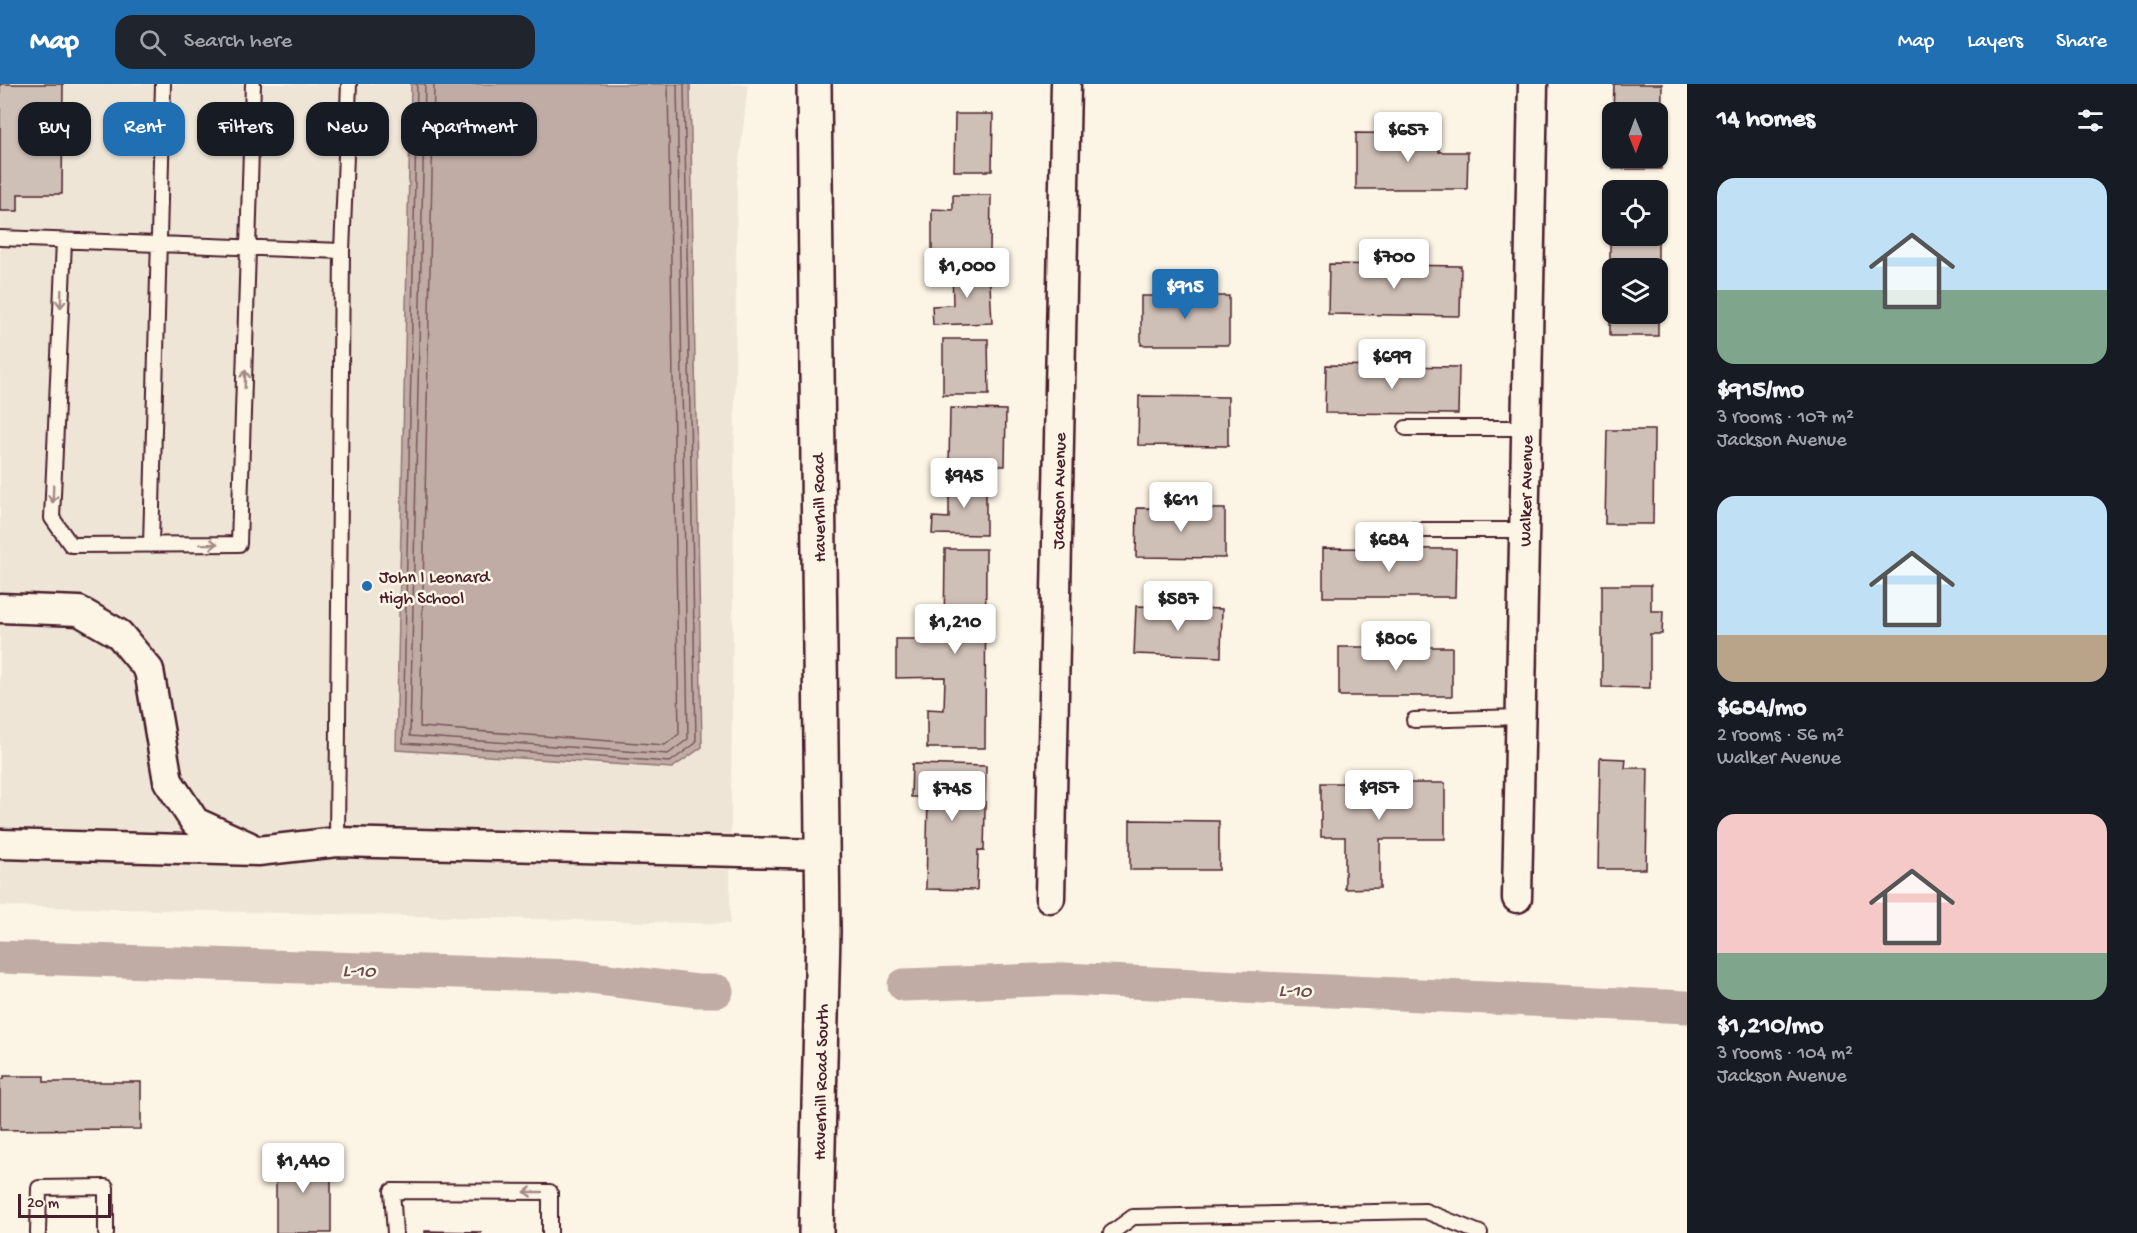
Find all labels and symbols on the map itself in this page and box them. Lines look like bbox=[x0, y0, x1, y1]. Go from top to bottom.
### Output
north arrow bbox=[1602, 102, 1668, 168]
pin: $657 bbox=[1372, 112, 1444, 163]
pin: $700 bbox=[1358, 239, 1430, 290]
pin: $1,000 bbox=[918, 248, 1016, 299]
pin: $915 bbox=[1149, 269, 1221, 320]
one-way arrow bbox=[56, 289, 67, 309]
pin: $699 bbox=[1356, 339, 1428, 390]
one-way arrow bbox=[239, 370, 251, 390]
street label: Jackson Avenue bbox=[1049, 432, 1072, 550]
street label: Walker Avenue bbox=[1516, 434, 1539, 547]
street label: Haverhill Road bbox=[809, 452, 832, 563]
pin: $945 bbox=[928, 458, 1000, 509]
pin: $611 bbox=[1145, 482, 1217, 533]
one-way arrow bbox=[48, 483, 59, 503]
pin: $684 bbox=[1353, 522, 1425, 573]
one-way arrow bbox=[198, 538, 218, 550]
place label: John I Leonard High School bbox=[379, 568, 491, 610]
marker: John I Leonard High School bbox=[360, 579, 374, 593]
pin: $587 bbox=[1142, 581, 1214, 632]
pin: $1,210 bbox=[906, 604, 1004, 655]
pin: $806 bbox=[1360, 621, 1432, 672]
pin: $957 bbox=[1343, 770, 1415, 821]
pin: $745 bbox=[916, 771, 988, 822]
water label: L-10 bbox=[342, 960, 377, 985]
water label: L-10 bbox=[1278, 980, 1314, 1005]
street label: Haverhill Road South bbox=[811, 1003, 834, 1160]
pin: $1,440 bbox=[254, 1143, 352, 1194]
one-way arrow bbox=[523, 1186, 543, 1198]
scale bar bbox=[18, 1191, 111, 1218]

